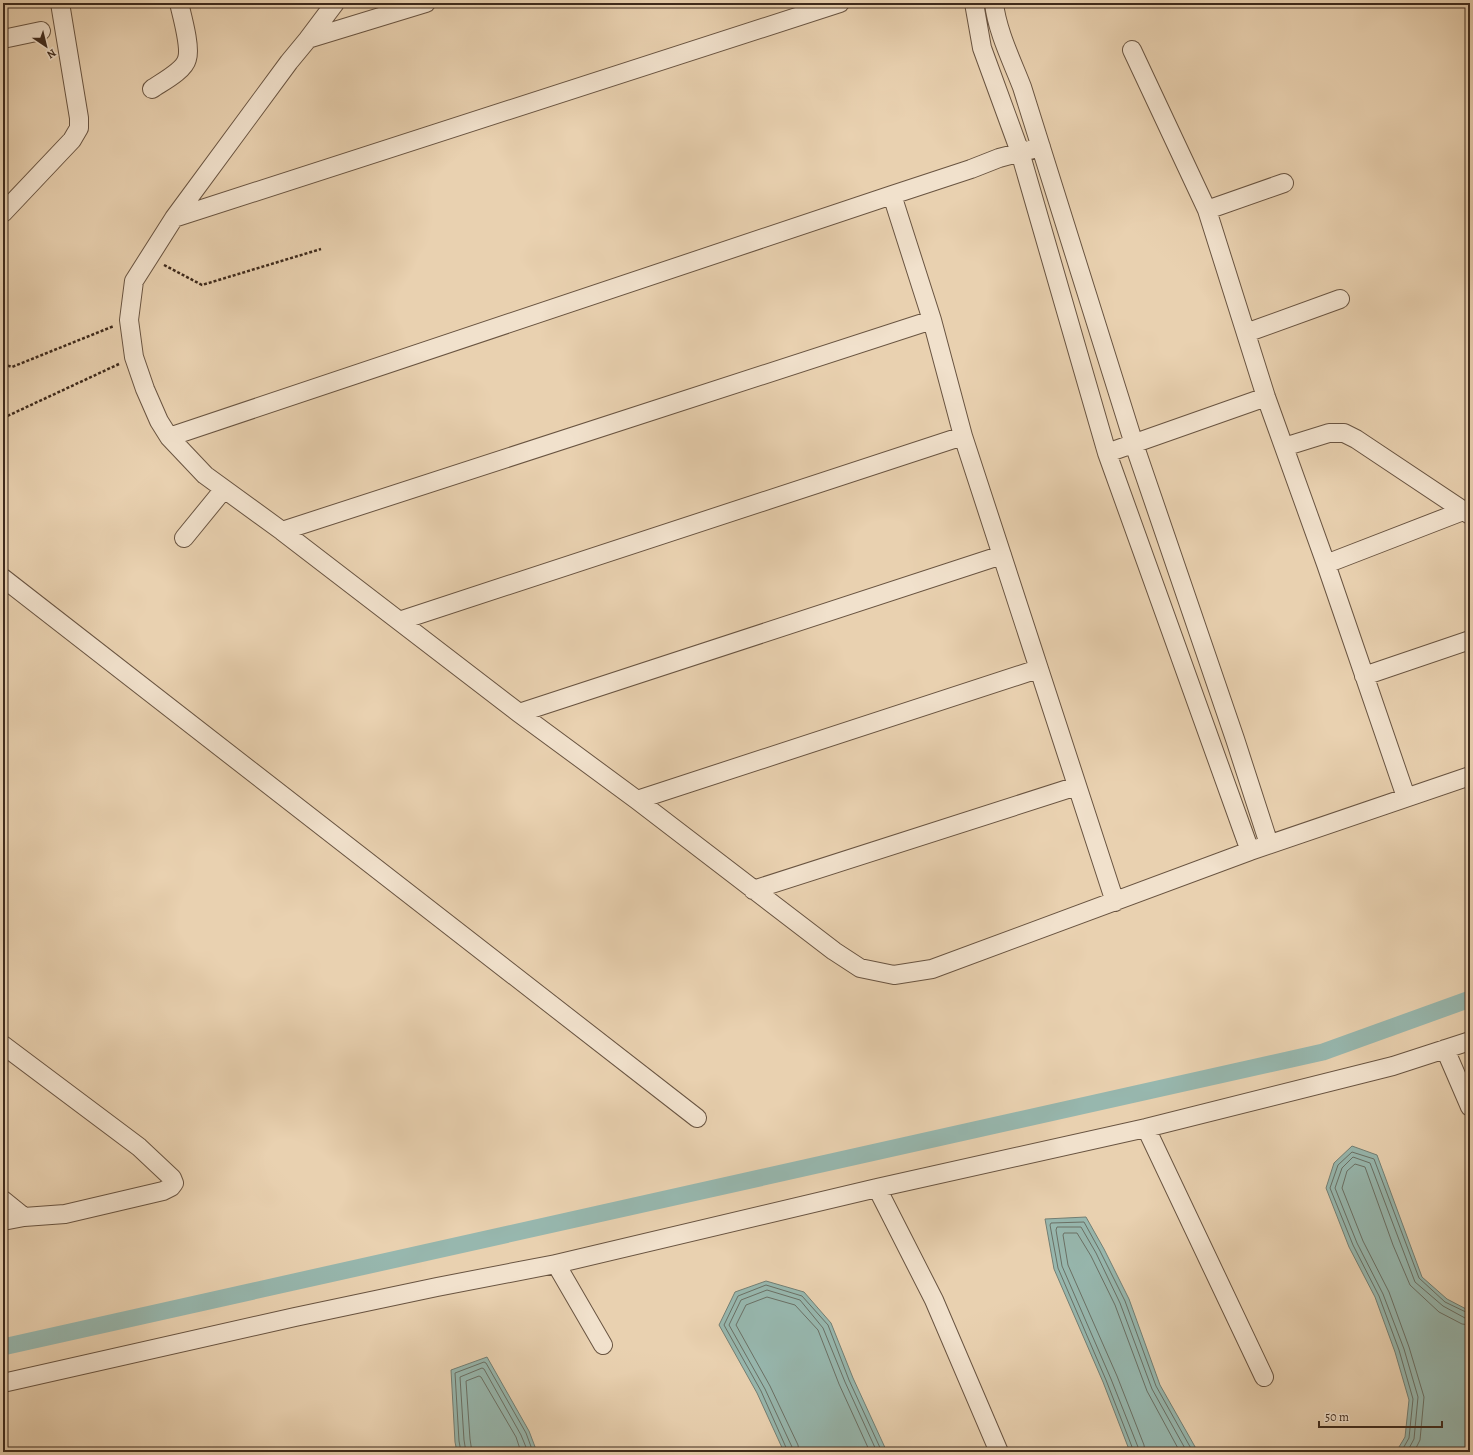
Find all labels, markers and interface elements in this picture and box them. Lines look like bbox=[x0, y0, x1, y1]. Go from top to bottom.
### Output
north arrow bbox=[26, 26, 66, 66]
text: N bbox=[44, 45, 59, 62]
scale bar bbox=[1319, 1403, 1442, 1429]
text: 50 m bbox=[1325, 1409, 1349, 1425]

